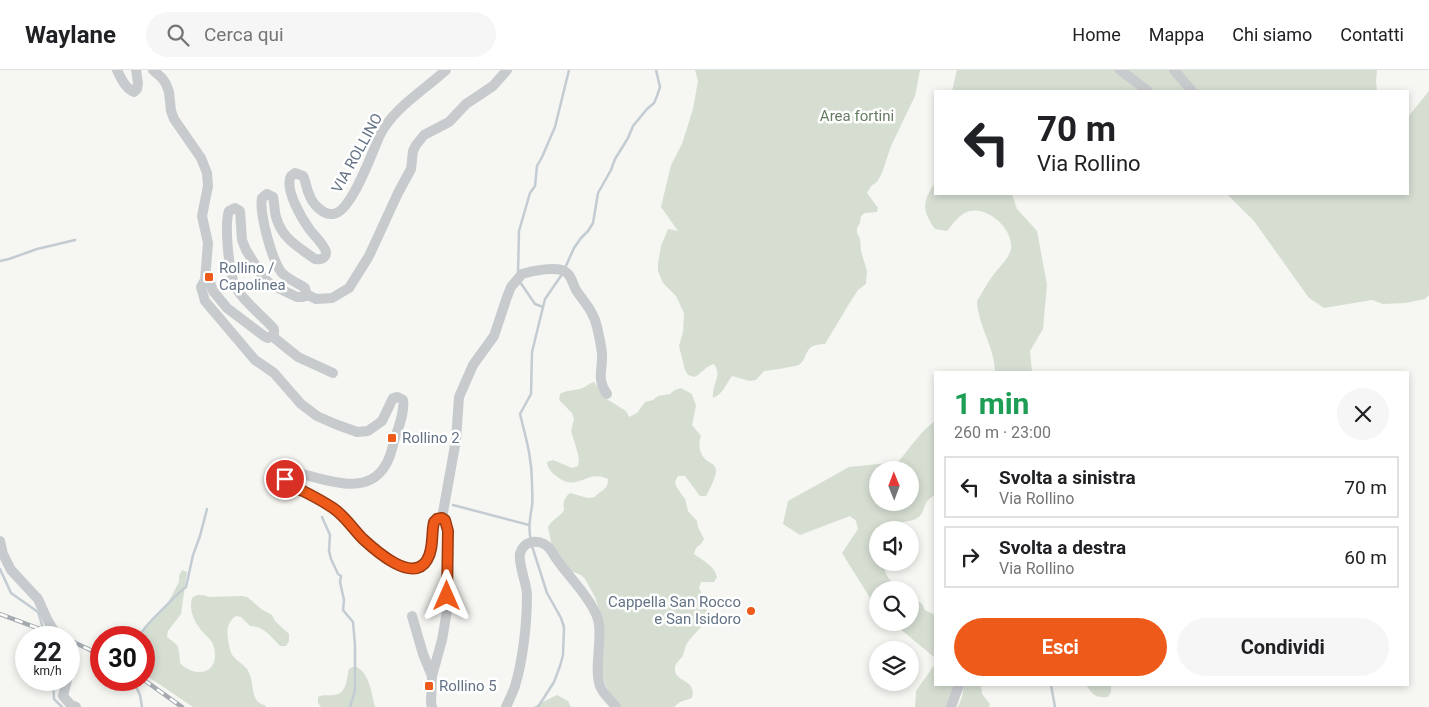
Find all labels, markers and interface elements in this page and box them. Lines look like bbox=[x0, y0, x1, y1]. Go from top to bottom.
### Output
search box bbox=[146, 12, 496, 57]
text: Waylane bbox=[25, 21, 116, 49]
icon: search bbox=[164, 21, 192, 49]
text: Cerca qui bbox=[204, 23, 284, 46]
text: Home bbox=[1072, 24, 1121, 45]
text: Mappa bbox=[1149, 24, 1204, 45]
text: Chi siamo bbox=[1232, 24, 1312, 45]
text: Contatti bbox=[1340, 24, 1404, 45]
park label: Area fortini bbox=[820, 107, 894, 125]
text: 70 m bbox=[1037, 109, 1116, 150]
street label: VIA ROLLINO bbox=[328, 110, 386, 196]
icon: left bbox=[954, 110, 1019, 175]
text: Via Rollino bbox=[1037, 151, 1141, 176]
place label: Rollino / Capolinea bbox=[219, 259, 286, 294]
marker: Rollino / Capolinea bbox=[203, 271, 215, 283]
text: 1 min bbox=[954, 386, 1029, 421]
button: close bbox=[1337, 388, 1389, 440]
text: 260 m · 23:00 bbox=[954, 423, 1051, 442]
place label: Rollino 2 bbox=[402, 429, 460, 447]
marker: Rollino 2 bbox=[386, 432, 398, 444]
pin bbox=[264, 458, 306, 500]
north arrow bbox=[869, 461, 919, 511]
map controls bbox=[869, 461, 919, 691]
icon: arrive bbox=[271, 465, 299, 493]
text: Svolta a sinistra bbox=[999, 466, 1136, 489]
icon: left bbox=[956, 473, 984, 501]
text: 70 m bbox=[1344, 476, 1387, 499]
text: Via Rollino bbox=[999, 489, 1074, 508]
button: sound bbox=[869, 521, 919, 571]
text: Svolta a destra bbox=[999, 536, 1126, 559]
icon: right bbox=[956, 543, 984, 571]
text: 60 m bbox=[1344, 546, 1387, 569]
text: Via Rollino bbox=[999, 559, 1074, 578]
position arrow bbox=[420, 569, 472, 621]
button: search bbox=[869, 581, 919, 631]
place label: Cappella San Rocco e San Isidoro bbox=[608, 593, 741, 628]
marker: Cappella San Rocco e San Isidoro bbox=[745, 605, 757, 617]
button: Esci bbox=[954, 618, 1167, 676]
button: Condividi bbox=[1177, 618, 1389, 676]
speed limit sign: 30 bbox=[90, 626, 155, 691]
text: 22 bbox=[33, 638, 62, 667]
button: layers bbox=[869, 641, 919, 691]
text: km/h bbox=[33, 664, 62, 678]
place label: Rollino 5 bbox=[439, 677, 497, 695]
marker: Rollino 5 bbox=[423, 680, 435, 692]

